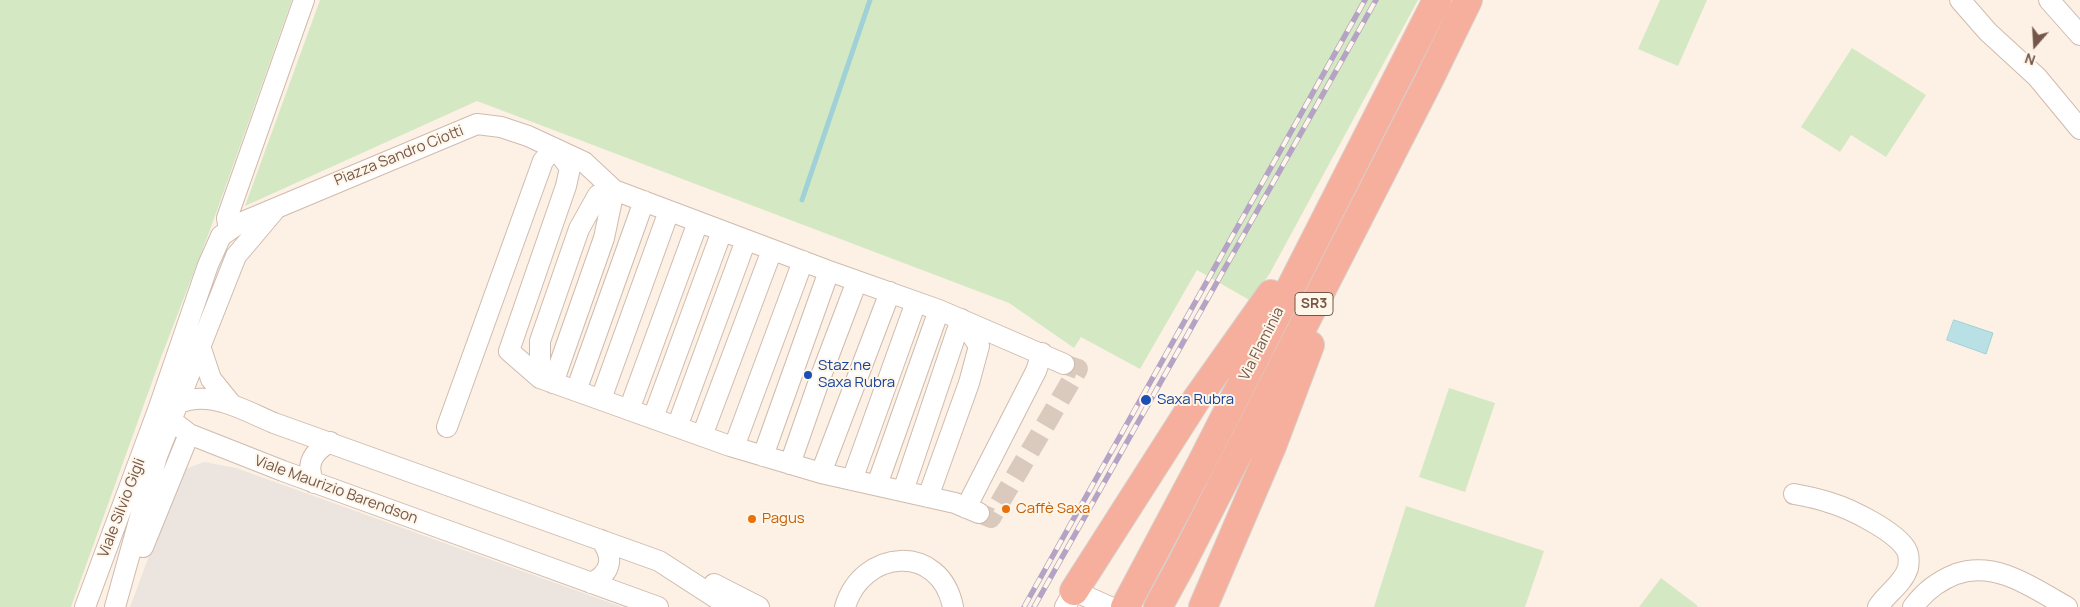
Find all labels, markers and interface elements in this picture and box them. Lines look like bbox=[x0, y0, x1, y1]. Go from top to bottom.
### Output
north arrow bbox=[2010, 20, 2060, 70]
text: N bbox=[2022, 49, 2038, 70]
street label: Piazza Sandro Ciotti bbox=[332, 122, 466, 190]
road number: SR3 bbox=[1295, 292, 1333, 316]
street label: Via Flaminia bbox=[1236, 304, 1288, 384]
place label: Staz.ne Saxa Rubra bbox=[818, 357, 895, 392]
marker: Staz.ne Saxa Rubra bbox=[802, 369, 814, 381]
place label: Saxa Rubra bbox=[1157, 391, 1234, 409]
marker: Saxa Rubra bbox=[1139, 393, 1153, 407]
street label: Viale Maurizio Barendson bbox=[252, 452, 420, 528]
street label: Viale Silvio Gigli bbox=[95, 456, 149, 560]
place label: Caffè Saxa bbox=[1016, 500, 1090, 518]
marker: Caffè Saxa bbox=[1000, 503, 1012, 515]
place label: Pagus bbox=[762, 510, 805, 528]
marker: Pagus bbox=[746, 513, 758, 525]

